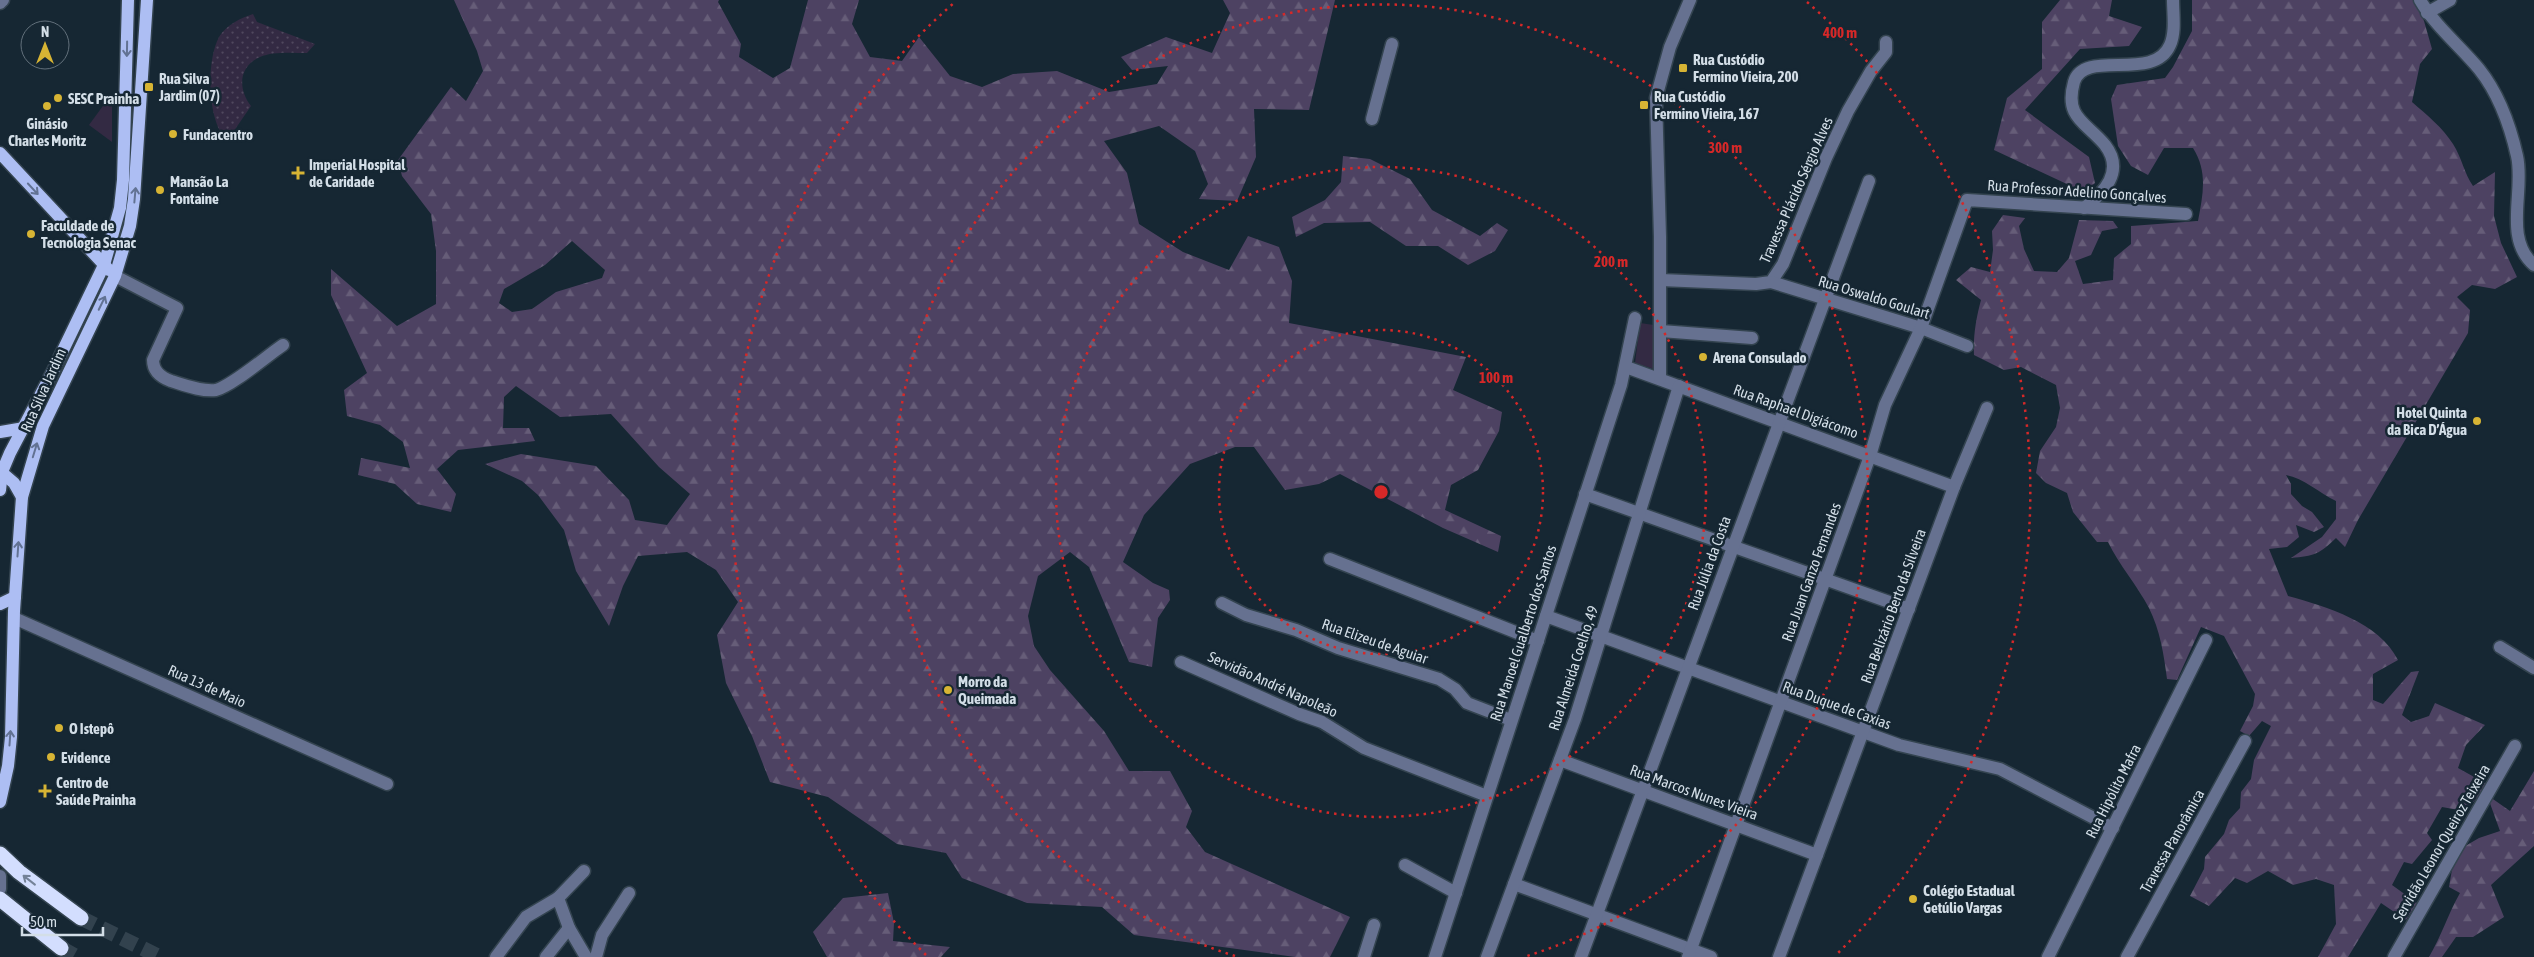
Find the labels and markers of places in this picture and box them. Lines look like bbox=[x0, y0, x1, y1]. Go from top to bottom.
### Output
place label: Rua Custódio Fermino Vieira, 200 bbox=[1693, 51, 1799, 85]
marker: Rua Custódio Fermino Vieira, 200 bbox=[1677, 62, 1689, 74]
place label: Rua Silva Jardim (07) bbox=[158, 70, 220, 104]
marker: Rua Silva Jardim (07) bbox=[143, 81, 155, 93]
place label: Rua Custódio Fermino Vieira, 167 bbox=[1654, 88, 1760, 122]
place label: SESC Prainha bbox=[68, 90, 139, 107]
marker: SESC Prainha bbox=[52, 92, 64, 104]
marker: Rua Custódio Fermino Vieira, 167 bbox=[1638, 99, 1650, 111]
marker: Ginásio Charles Moritz bbox=[41, 100, 53, 112]
place label: Ginásio Charles Moritz bbox=[8, 115, 87, 149]
place label: Fundacentro bbox=[183, 126, 253, 143]
marker: Fundacentro bbox=[167, 128, 179, 140]
place label: Imperial Hospital de Caridade bbox=[309, 156, 406, 190]
marker: Imperial Hospital de Caridade bbox=[291, 166, 305, 180]
place label: Mansão La Fontaine bbox=[170, 173, 228, 207]
marker: Mansão La Fontaine bbox=[154, 184, 166, 196]
place label: Faculdade de Tecnologia Senac bbox=[41, 217, 136, 251]
marker: Faculdade de Tecnologia Senac bbox=[25, 228, 37, 240]
place label: Arena Consulado bbox=[1712, 349, 1807, 366]
marker: Arena Consulado bbox=[1697, 351, 1709, 363]
place label: Hotel Quinta da Bica D’Água bbox=[2387, 404, 2467, 438]
marker: Hotel Quinta da Bica D’Água bbox=[2471, 415, 2483, 427]
centre of rings bbox=[1372, 483, 1390, 501]
place label: Morro da Queimada bbox=[958, 673, 1016, 707]
marker: Morro da Queimada bbox=[942, 684, 954, 696]
place label: O Istepô bbox=[69, 720, 114, 737]
marker: O Istepô bbox=[53, 722, 65, 734]
place label: Evidence bbox=[61, 749, 111, 766]
marker: Evidence bbox=[45, 751, 57, 763]
place label: Centro de Saúde Prainha bbox=[56, 774, 136, 808]
marker: Centro de Saúde Prainha bbox=[38, 784, 52, 798]
place label: Colégio Estadual Getúlio Vargas bbox=[1923, 882, 2016, 916]
marker: Colégio Estadual Getúlio Vargas bbox=[1907, 893, 1919, 905]

